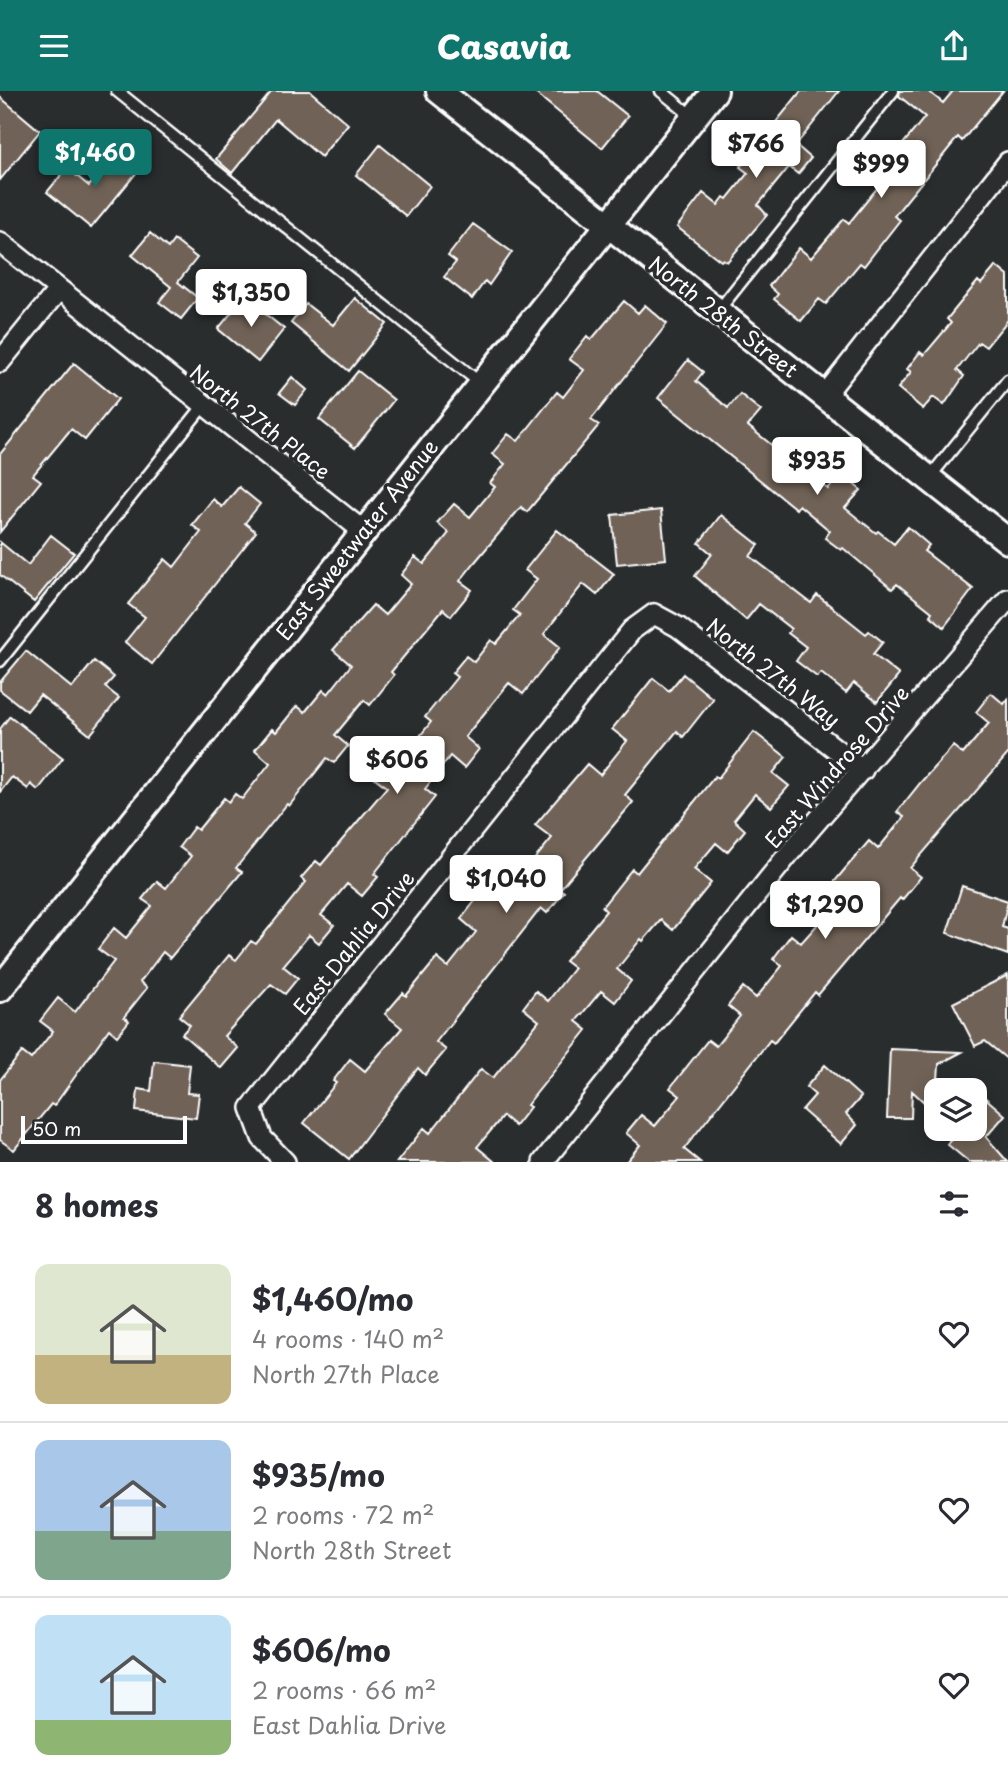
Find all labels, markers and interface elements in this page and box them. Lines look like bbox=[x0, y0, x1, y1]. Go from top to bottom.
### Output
text: Casavia bbox=[437, 22, 571, 70]
icon: menu bbox=[35, 27, 73, 65]
icon: share bbox=[935, 27, 973, 65]
pin: $766 bbox=[715, 120, 797, 180]
text: $766 bbox=[727, 125, 785, 160]
pin: $1,460 bbox=[38, 129, 152, 189]
text: $1,460 bbox=[55, 134, 135, 169]
pin: $999 bbox=[840, 141, 922, 200]
text: $999 bbox=[853, 145, 909, 180]
street label: North 28th Street bbox=[642, 247, 806, 385]
pin: $1,350 bbox=[194, 269, 308, 329]
text: $1,350 bbox=[212, 274, 290, 309]
street label: North 27th Place bbox=[184, 356, 338, 486]
street label: East Sweetwater Avenue bbox=[267, 432, 445, 646]
pin: $935 bbox=[776, 437, 858, 497]
text: $935 bbox=[788, 442, 846, 477]
street label: North 27th Way bbox=[700, 609, 848, 735]
street label: East Windrose Drive bbox=[756, 678, 916, 854]
pin: $606 bbox=[356, 737, 438, 796]
text: $606 bbox=[366, 741, 428, 776]
pin: $1,040 bbox=[449, 855, 563, 915]
text: $1,040 bbox=[466, 860, 546, 895]
street label: East Dahlia Drive bbox=[285, 863, 421, 1021]
pin: $1,290 bbox=[768, 881, 882, 941]
text: $1,290 bbox=[786, 886, 864, 921]
map controls bbox=[924, 1078, 987, 1141]
button: layers bbox=[924, 1078, 987, 1141]
scale bar bbox=[21, 1113, 187, 1145]
text: 50 m bbox=[32, 1114, 81, 1142]
text: 8 homes bbox=[35, 1182, 158, 1227]
icon: filters bbox=[935, 1185, 973, 1223]
text: $1,460/mo bbox=[252, 1276, 413, 1321]
icon: home bbox=[91, 1292, 175, 1376]
icon: heart bbox=[935, 1315, 973, 1353]
text: 4 rooms · 140 m² bbox=[252, 1321, 444, 1356]
text: North 27th Place bbox=[252, 1356, 440, 1391]
text: $935/mo bbox=[252, 1452, 385, 1497]
icon: home bbox=[91, 1468, 175, 1552]
icon: heart bbox=[935, 1491, 973, 1529]
text: 2 rooms · 72 m² bbox=[252, 1497, 434, 1532]
text: North 28th Street bbox=[252, 1532, 451, 1567]
text: $606/mo bbox=[252, 1627, 391, 1672]
icon: home bbox=[91, 1643, 175, 1727]
icon: heart bbox=[935, 1666, 973, 1704]
text: 2 rooms · 66 m² bbox=[252, 1672, 436, 1707]
text: East Dahlia Drive bbox=[252, 1707, 447, 1742]

